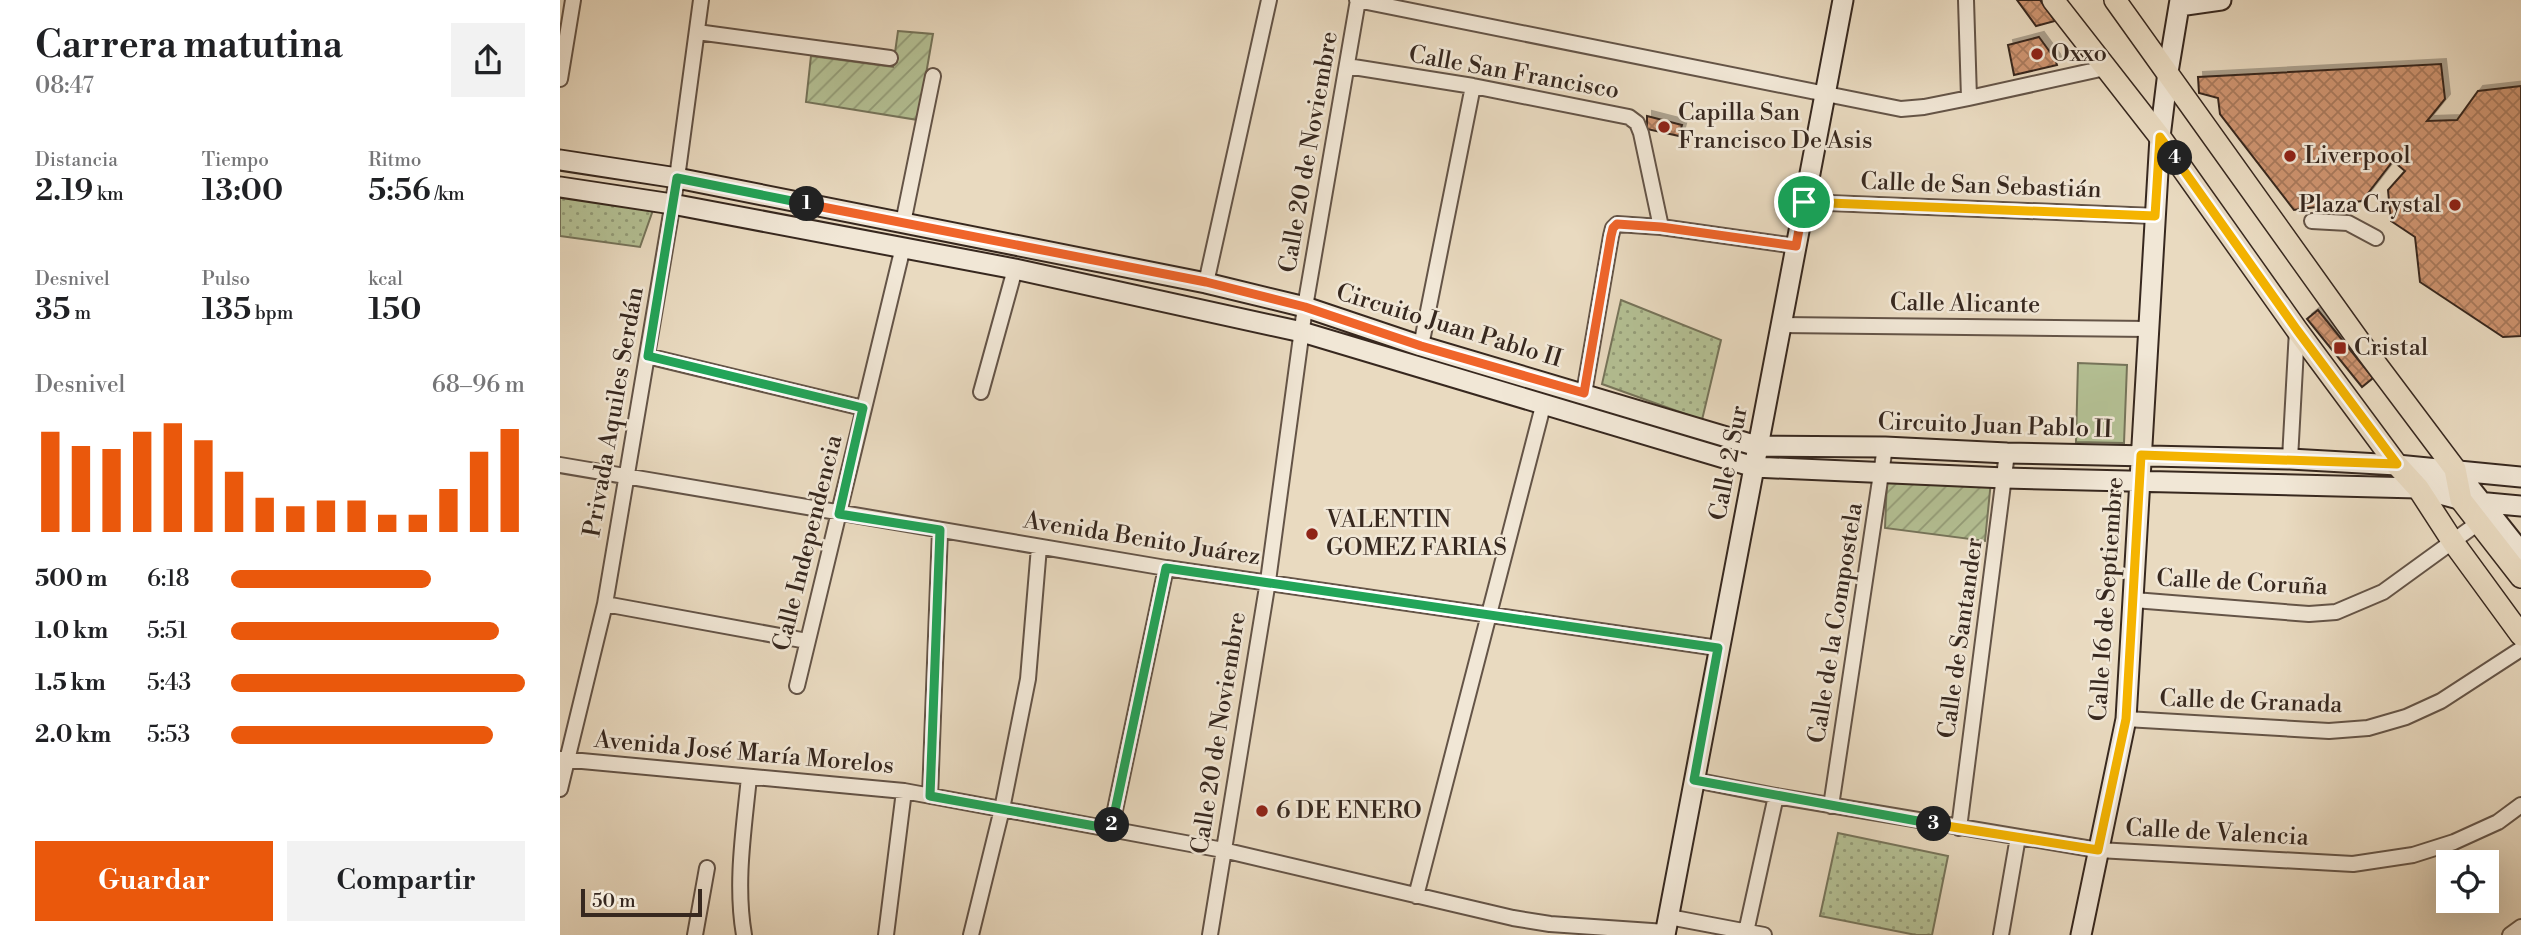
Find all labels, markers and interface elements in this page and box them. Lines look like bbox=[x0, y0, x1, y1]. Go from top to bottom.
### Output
text: Carrera matutina bbox=[35, 22, 343, 69]
button: share bbox=[451, 23, 525, 97]
street label: Calle 20 de Noviembre bbox=[1273, 29, 1345, 275]
place label: Oxxo bbox=[2051, 39, 2107, 69]
street label: Calle San Francisco bbox=[1406, 40, 1622, 106]
marker: Oxxo bbox=[2029, 46, 2045, 62]
text: 08:47 bbox=[35, 72, 94, 100]
place label: Capilla San Francisco De Asis bbox=[1678, 98, 1872, 156]
marker: Capilla San Francisco De Asis bbox=[1656, 119, 1672, 135]
pin: 4 bbox=[2158, 140, 2192, 176]
place label: Liverpool bbox=[2304, 141, 2411, 171]
text: 4 bbox=[2168, 145, 2181, 169]
text: Distancia bbox=[35, 148, 118, 172]
text: Tiempo bbox=[202, 148, 269, 172]
text: Ritmo bbox=[368, 148, 422, 172]
marker: Liverpool bbox=[2282, 148, 2298, 164]
street label: Calle de San Sebastián bbox=[1860, 167, 2102, 205]
text: 2.19 bbox=[35, 172, 93, 210]
text: 13:00 bbox=[202, 172, 283, 210]
text: 5:56 bbox=[368, 172, 431, 210]
pin bbox=[1774, 172, 1834, 232]
text: km bbox=[93, 182, 124, 206]
text: /km bbox=[431, 182, 465, 206]
icon: arrive bbox=[1785, 183, 1823, 221]
pin: 1 bbox=[790, 186, 824, 222]
place label: Plaza Crystal bbox=[2299, 190, 2441, 220]
text: 1 bbox=[802, 191, 811, 215]
marker: Plaza Crystal bbox=[2447, 197, 2463, 213]
text: Desnivel bbox=[35, 267, 110, 291]
text: Pulso bbox=[202, 267, 250, 291]
text: kcal bbox=[368, 267, 403, 291]
street label: Circuito Juan Pablo II bbox=[1332, 277, 1566, 375]
street label: Privada Aquiles Serdán bbox=[577, 285, 651, 539]
street label: Calle Alicante bbox=[1890, 288, 2040, 320]
text: 35 bbox=[35, 291, 70, 329]
text: 135 bbox=[202, 291, 251, 329]
text: 150 bbox=[368, 291, 421, 329]
text: m bbox=[70, 301, 91, 325]
text: bpm bbox=[251, 301, 293, 325]
place label: Cristal bbox=[2354, 333, 2428, 363]
marker: Cristal bbox=[2332, 340, 2348, 356]
text: Desnivel bbox=[35, 371, 125, 399]
text: 68–96 m bbox=[432, 371, 525, 399]
street label: Calle 2 Sur bbox=[1703, 403, 1755, 523]
street label: Circuito Juan Pablo II bbox=[1877, 407, 2113, 445]
street label: Calle Independencia bbox=[767, 431, 850, 654]
street label: Calle 16 de Septiembre bbox=[2083, 476, 2131, 722]
street label: Calle de la Compostela bbox=[1802, 500, 1870, 746]
street label: Avenida Benito Juárez bbox=[1020, 505, 1263, 573]
place label: VALENTIN GOMEZ FARIAS bbox=[1325, 505, 1507, 563]
marker: VALENTIN GOMEZ FARIAS bbox=[1304, 526, 1320, 542]
street label: Calle de Santander bbox=[1932, 536, 1990, 740]
street label: Calle de Coruña bbox=[2155, 564, 2329, 603]
text: 500 m bbox=[35, 565, 107, 593]
text: 6:18 bbox=[147, 565, 190, 593]
street label: Calle 20 de Noviembre bbox=[1185, 610, 1253, 856]
text: 1.0 km bbox=[35, 617, 108, 645]
text: 5:51 bbox=[147, 617, 187, 645]
text: 1.5 km bbox=[35, 669, 106, 697]
text: 5:43 bbox=[147, 669, 191, 697]
street label: Calle de Granada bbox=[2159, 684, 2344, 720]
text: 2.0 km bbox=[35, 721, 111, 749]
text: 5:53 bbox=[147, 721, 190, 749]
street label: Avenida José María Morelos bbox=[592, 725, 895, 781]
place label: 6 DE ENERO bbox=[1276, 796, 1422, 826]
marker: 6 DE ENERO bbox=[1254, 803, 1270, 819]
pin: 3 bbox=[1916, 806, 1952, 842]
pin: 2 bbox=[1094, 808, 1130, 842]
text: 3 bbox=[1928, 811, 1939, 835]
text: 2 bbox=[1106, 812, 1117, 836]
street label: Calle de Valencia bbox=[2125, 813, 2310, 853]
button: Guardar bbox=[35, 841, 273, 921]
button: Compartir bbox=[287, 841, 525, 921]
map controls bbox=[2436, 850, 2499, 913]
button: locate bbox=[2436, 850, 2499, 913]
scale bar bbox=[581, 886, 702, 918]
text: 50 m bbox=[592, 889, 636, 913]

